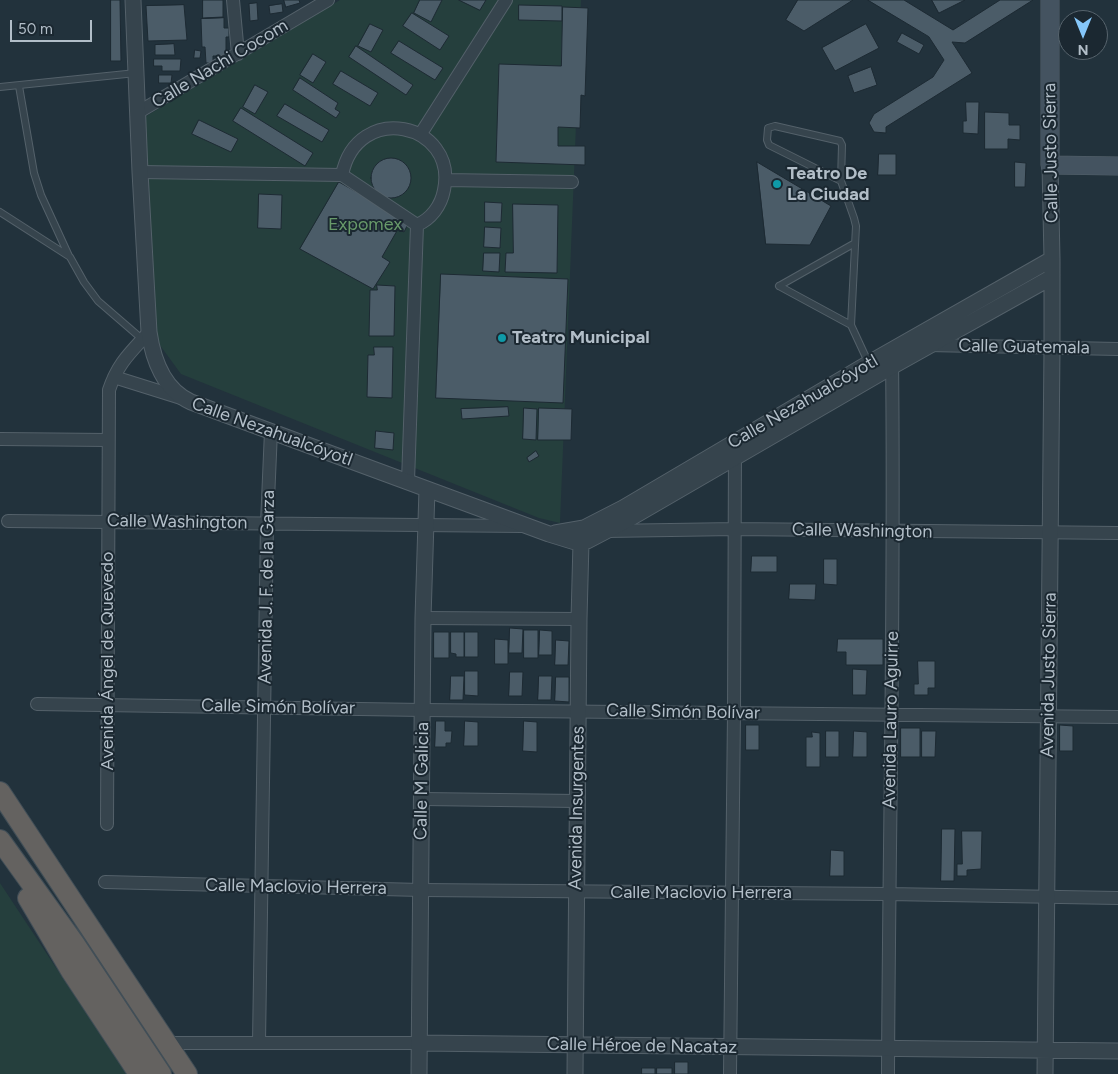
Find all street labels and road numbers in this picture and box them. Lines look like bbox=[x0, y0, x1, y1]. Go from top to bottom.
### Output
street label: Calle Nachi Cocom bbox=[148, 15, 292, 113]
street label: Calle Justo Sierra bbox=[1039, 83, 1063, 223]
street label: Calle Guatemala bbox=[958, 335, 1090, 359]
street label: Calle Nezahualcóyotl bbox=[724, 350, 882, 454]
street label: Calle Nezahualcóyotl bbox=[189, 393, 355, 471]
street label: Avenida J. F. de la Garza bbox=[255, 490, 279, 684]
street label: Calle Washington bbox=[107, 510, 247, 534]
street label: Calle Washington bbox=[792, 519, 932, 543]
street label: Avenida Ángel de Quevedo bbox=[97, 552, 119, 770]
street label: Avenida Justo Sierra bbox=[1037, 592, 1061, 758]
street label: Avenida Lauro Aguirre bbox=[879, 631, 903, 809]
street label: Calle Simón Bolívar bbox=[201, 695, 355, 719]
street label: Calle Simón Bolívar bbox=[606, 700, 760, 724]
street label: Calle M Galicia bbox=[410, 722, 434, 840]
street label: Avenida Insurgentes bbox=[565, 726, 589, 890]
street label: Calle Maclovio Herrera bbox=[205, 875, 387, 899]
street label: Calle Maclovio Herrera bbox=[610, 882, 792, 904]
street label: Calle Héroe de Nacataz bbox=[547, 1034, 737, 1058]

